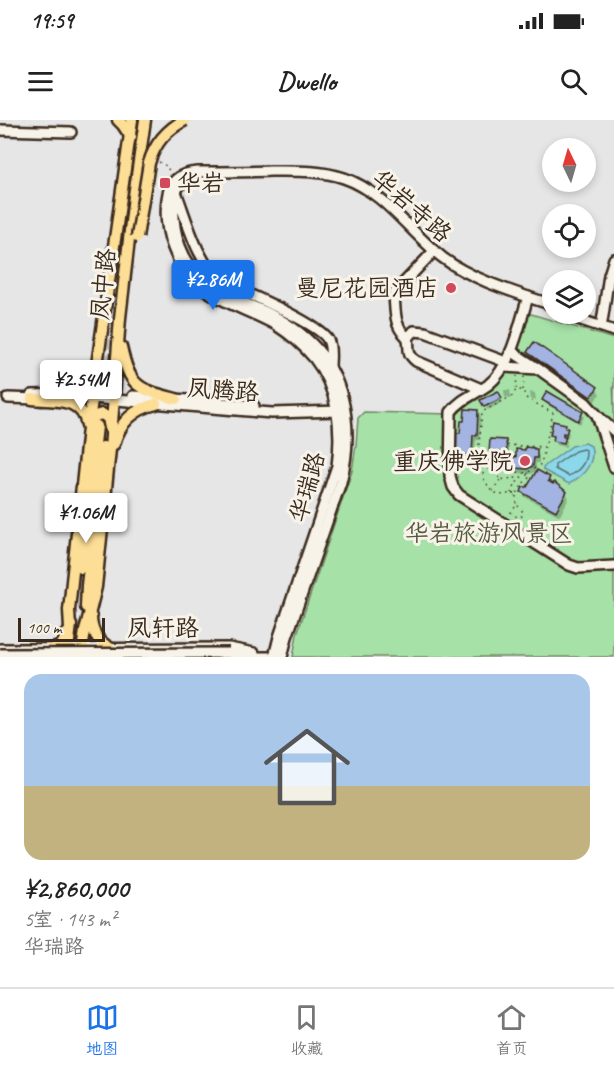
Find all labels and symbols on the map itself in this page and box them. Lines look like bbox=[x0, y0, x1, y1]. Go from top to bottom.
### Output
north arrow bbox=[542, 138, 596, 192]
street label: 华岩寺路 bbox=[366, 163, 458, 249]
place label: 华岩 bbox=[177, 168, 225, 198]
marker: 华岩 bbox=[158, 176, 172, 190]
street label: 凤中路 bbox=[84, 247, 122, 321]
pin: ¥2.86M bbox=[164, 260, 262, 311]
place label: 曼尼花园酒店 bbox=[295, 273, 439, 303]
marker: 曼尼花园酒店 bbox=[444, 281, 458, 295]
pin: ¥2.54M bbox=[32, 360, 130, 411]
street label: 凤腾路 bbox=[186, 373, 260, 407]
place label: 重庆佛学院 bbox=[393, 446, 513, 476]
street label: 华瑞路 bbox=[283, 448, 331, 526]
marker: 重庆佛学院 bbox=[518, 454, 532, 468]
pin: ¥1.06M bbox=[37, 493, 135, 544]
park label: 华岩旅游风景区 bbox=[405, 518, 573, 548]
street label: 凤轩路 bbox=[127, 613, 199, 643]
scale bar bbox=[18, 615, 105, 642]

